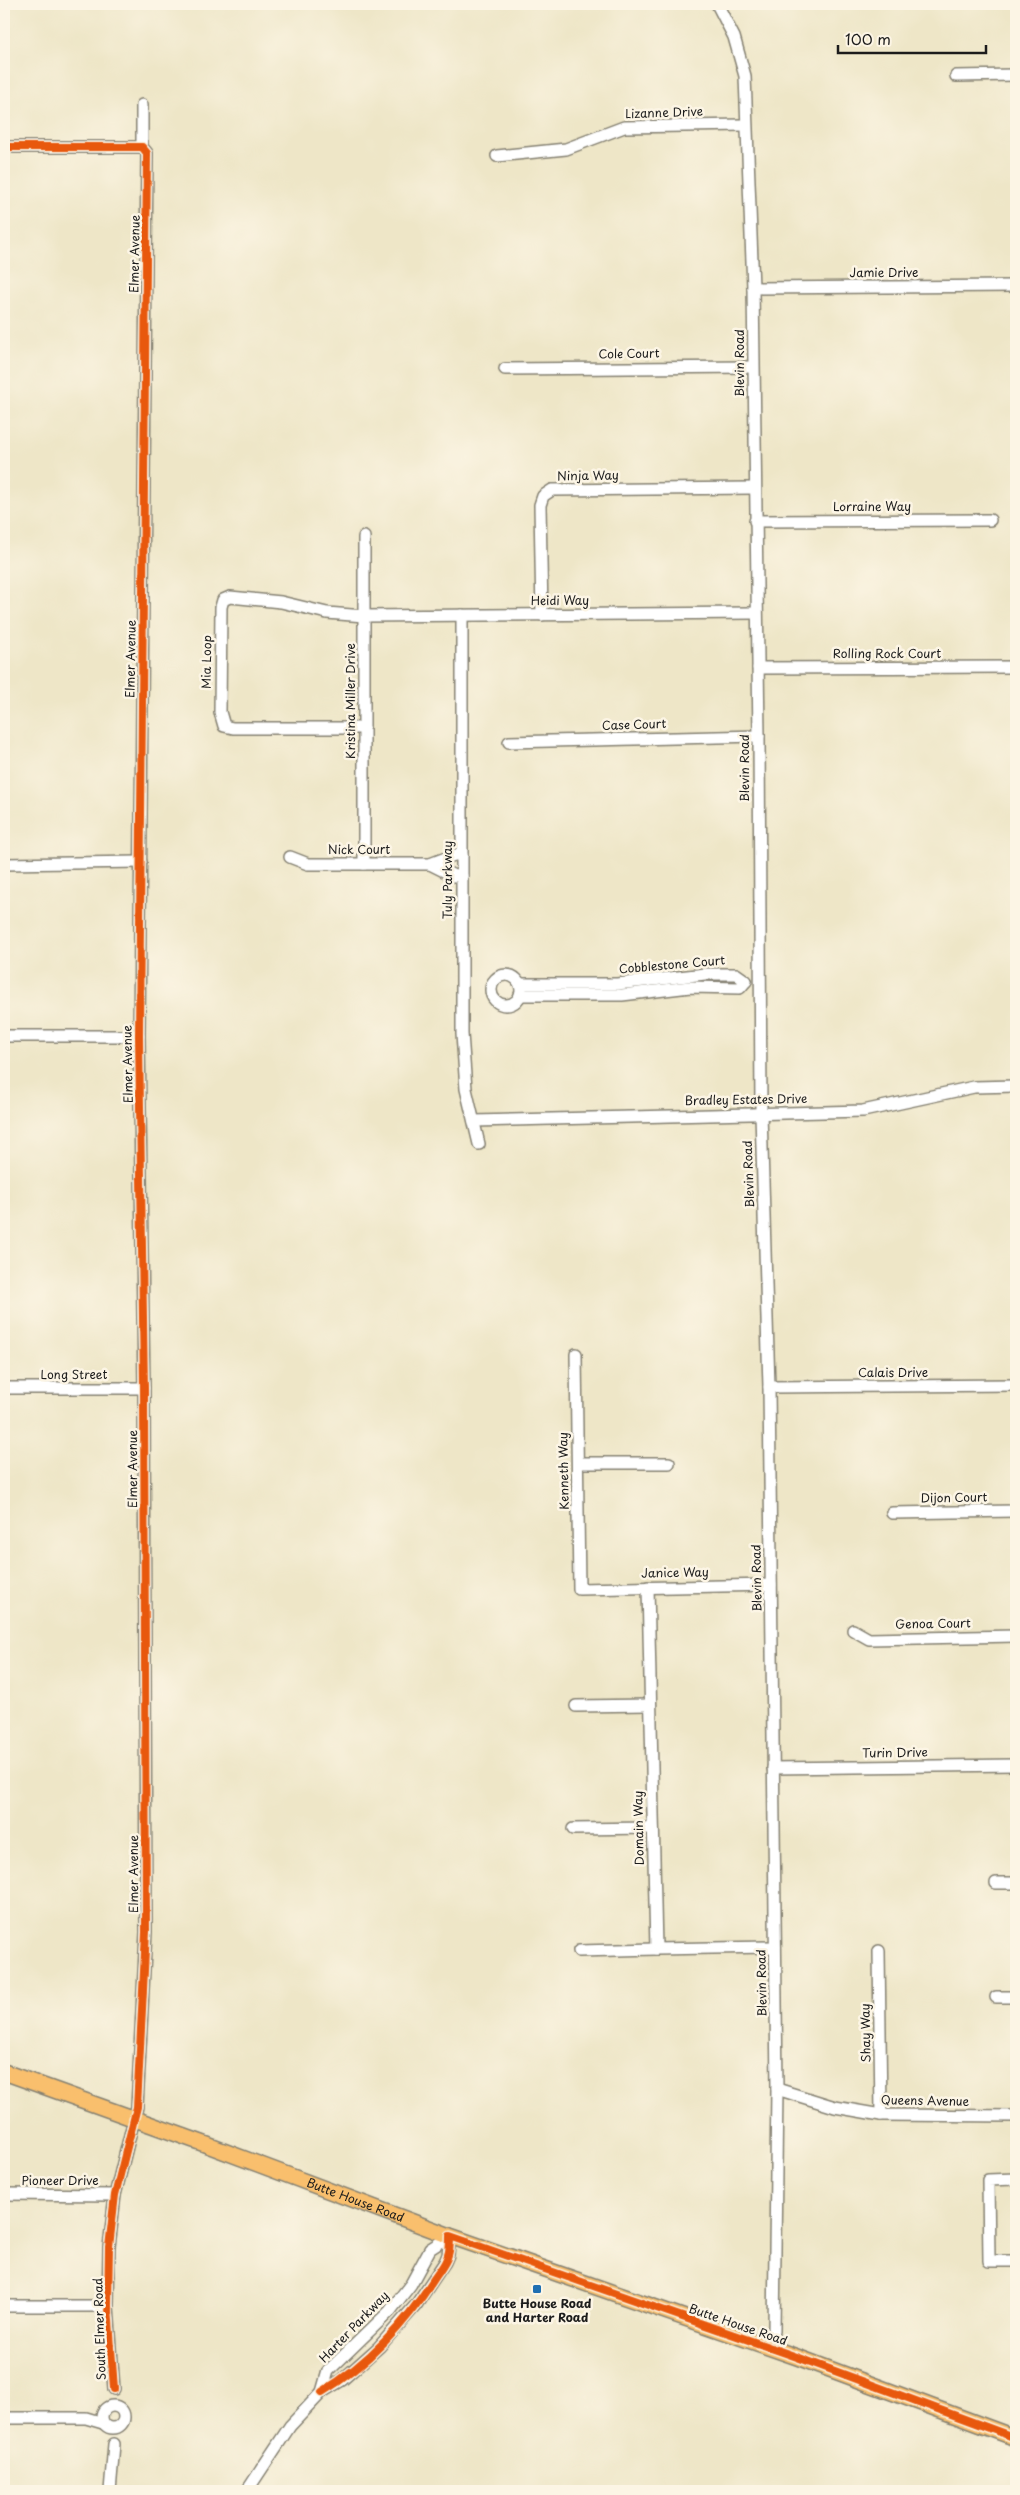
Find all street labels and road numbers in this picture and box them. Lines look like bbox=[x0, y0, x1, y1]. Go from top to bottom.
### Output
street label: Lizanne Drive bbox=[625, 102, 703, 122]
street label: Elmer Avenue bbox=[124, 214, 144, 293]
street label: Jamie Drive bbox=[850, 263, 918, 281]
street label: Blevin Road bbox=[730, 329, 748, 397]
street label: Cole Court bbox=[598, 343, 660, 363]
street label: Ninja Way bbox=[557, 465, 619, 485]
street label: Lorraine Way bbox=[833, 497, 911, 515]
street label: Heidi Way bbox=[531, 591, 589, 609]
street label: Elmer Avenue bbox=[120, 619, 140, 698]
street label: Mia Loop bbox=[197, 635, 215, 689]
street label: Kristina Miller Drive bbox=[341, 643, 359, 759]
street label: Rolling Rock Court bbox=[833, 644, 941, 662]
street label: Case Court bbox=[602, 714, 667, 734]
street label: Blevin Road bbox=[735, 734, 753, 802]
street label: Nick Court bbox=[328, 840, 390, 858]
street label: Tuly Parkway bbox=[438, 841, 456, 919]
street label: Cobblestone Court bbox=[618, 950, 726, 978]
street label: Elmer Avenue bbox=[117, 1024, 137, 1103]
street label: Bradley Estates Drive bbox=[685, 1089, 807, 1109]
street label: Blevin Road bbox=[738, 1140, 758, 1208]
street label: Calais Drive bbox=[858, 1363, 928, 1381]
street label: Long Street bbox=[41, 1365, 108, 1383]
street label: Elmer Avenue bbox=[123, 1430, 141, 1508]
street label: Kenneth Way bbox=[553, 1432, 573, 1510]
street label: Dijon Court bbox=[920, 1487, 988, 1507]
street label: Blevin Road bbox=[746, 1544, 766, 1612]
street label: Janice Way bbox=[641, 1562, 709, 1582]
street label: Genoa Court bbox=[895, 1613, 971, 1633]
street label: Turin Drive bbox=[862, 1742, 928, 1762]
street label: Domain Way bbox=[628, 1790, 648, 1865]
street label: Elmer Avenue bbox=[124, 1835, 142, 1913]
street label: Blevin Road bbox=[751, 1949, 771, 2017]
street label: Shay Way bbox=[855, 2003, 875, 2063]
street label: Queens Avenue bbox=[881, 2090, 970, 2110]
street label: Pioneer Drive bbox=[21, 2171, 99, 2189]
street label: Butte House Road bbox=[304, 2173, 407, 2226]
street label: South Elmer Road bbox=[88, 2278, 110, 2380]
street label: Harter Parkway bbox=[314, 2286, 392, 2366]
street label: Butte House Road bbox=[687, 2299, 790, 2349]

